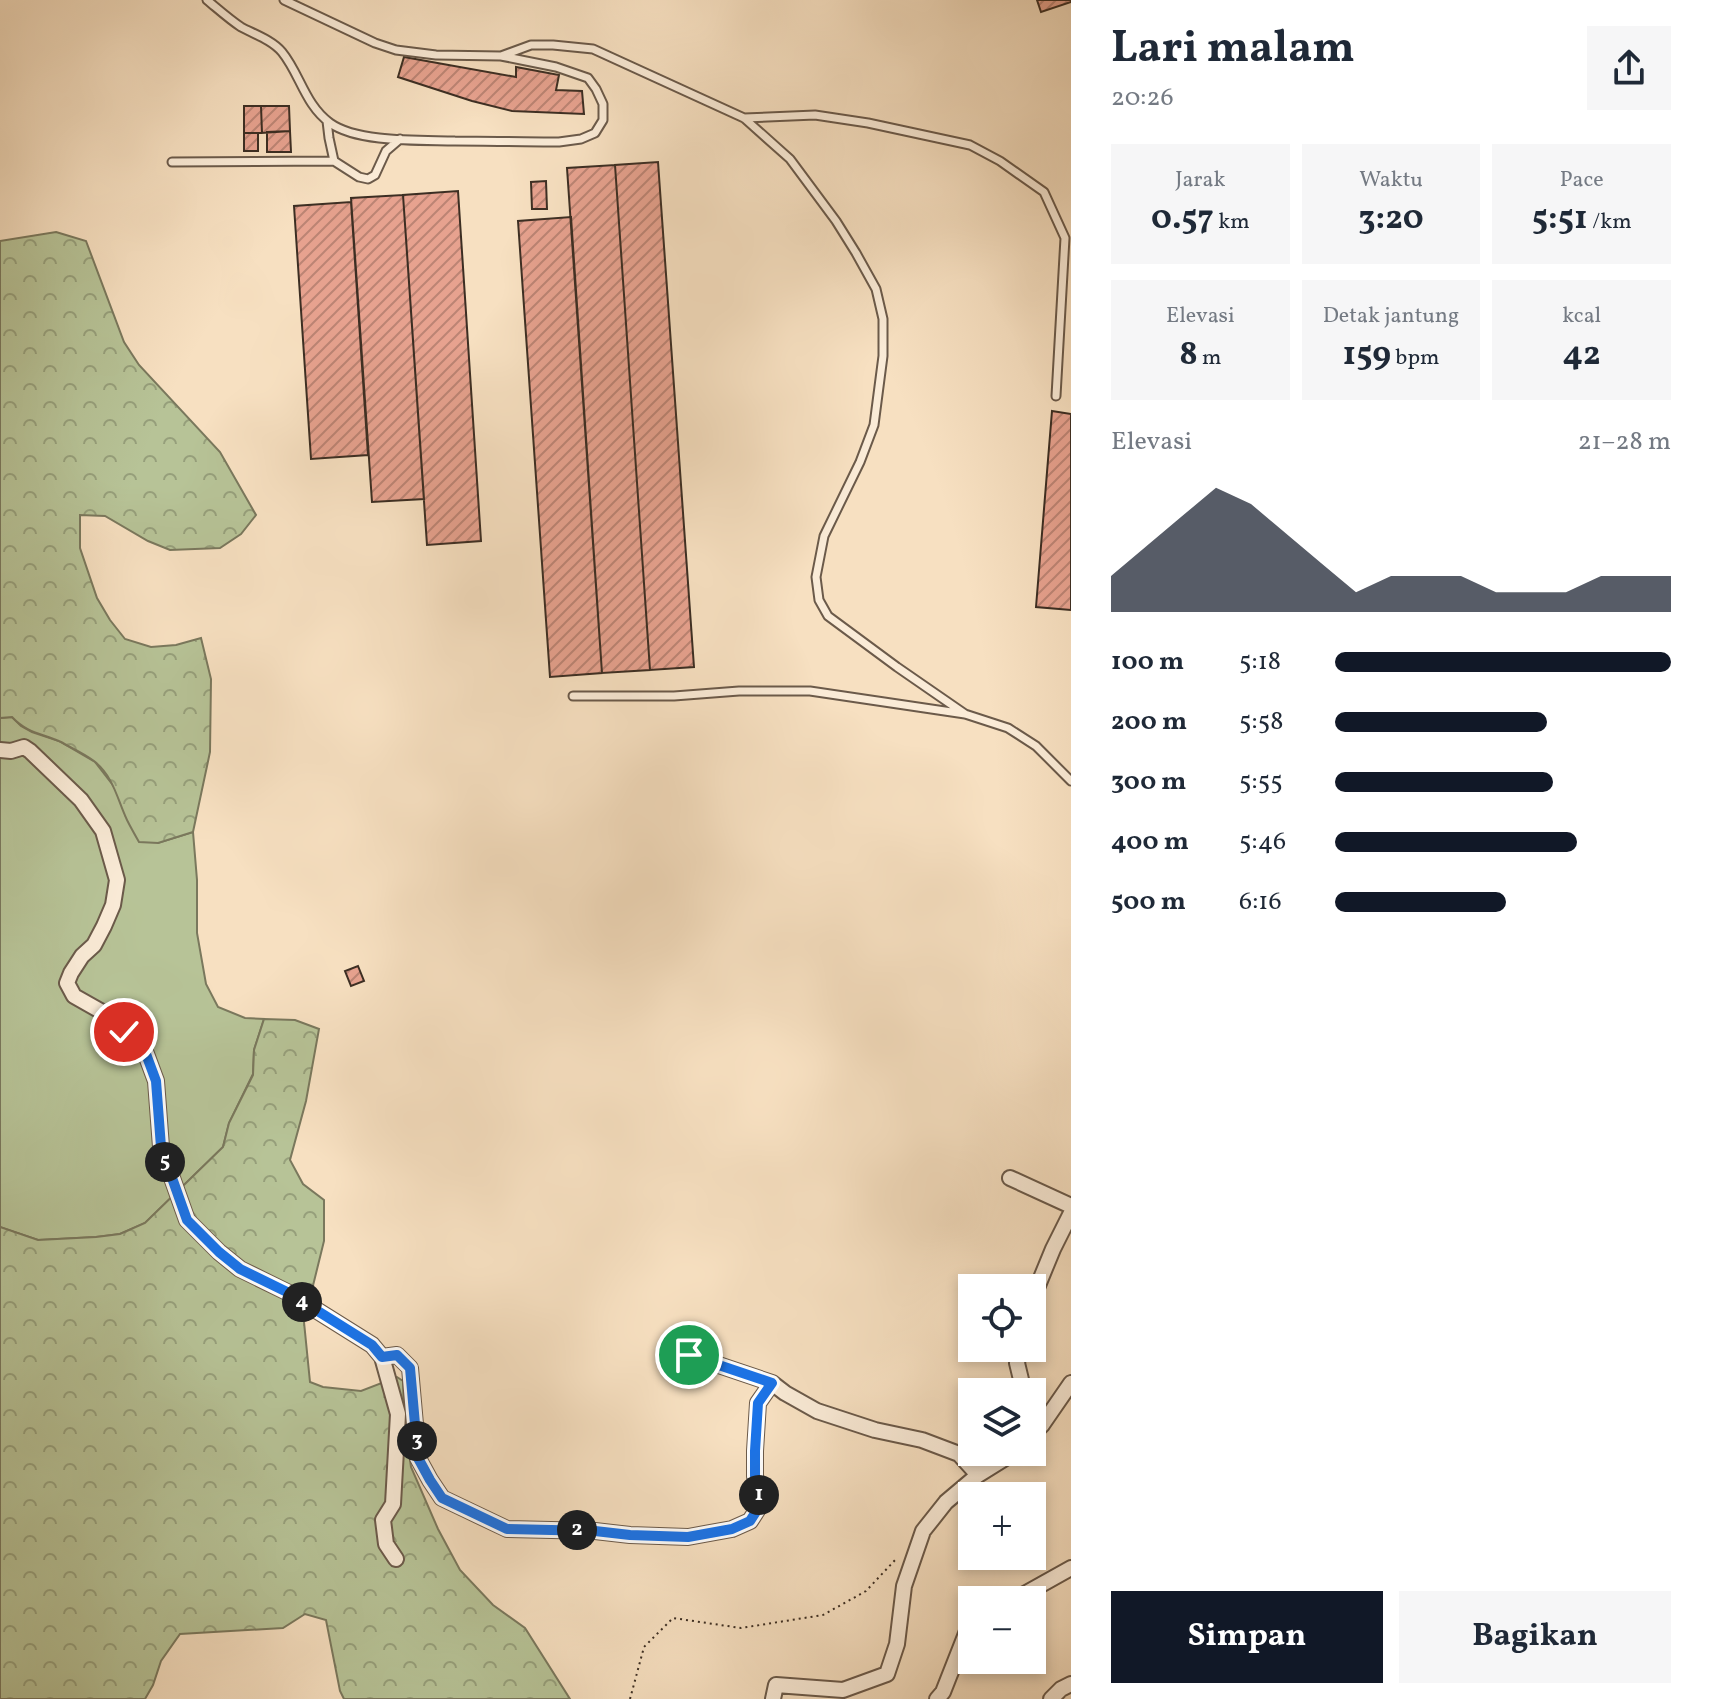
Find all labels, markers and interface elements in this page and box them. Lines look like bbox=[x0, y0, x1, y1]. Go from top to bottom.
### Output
text: Lari malam bbox=[1111, 19, 1355, 80]
button: share bbox=[1587, 26, 1671, 110]
text: 20:26 bbox=[1111, 80, 1174, 116]
text: Jarak bbox=[1175, 165, 1226, 196]
text: Waktu bbox=[1359, 165, 1423, 196]
text: Pace bbox=[1560, 165, 1604, 196]
text: 0.57 bbox=[1151, 196, 1214, 243]
text: 3:20 bbox=[1358, 196, 1424, 243]
text: 5:51 bbox=[1532, 196, 1588, 243]
text: km bbox=[1214, 207, 1250, 238]
text: /km bbox=[1588, 207, 1632, 238]
text: Elevasi bbox=[1166, 301, 1235, 332]
text: Detak jantung bbox=[1323, 301, 1459, 332]
text: kcal bbox=[1562, 301, 1601, 332]
text: 8 bbox=[1179, 332, 1198, 379]
text: 159 bbox=[1343, 332, 1391, 379]
text: 42 bbox=[1563, 332, 1601, 379]
text: m bbox=[1198, 343, 1222, 374]
text: bpm bbox=[1391, 343, 1439, 374]
text: Elevasi bbox=[1111, 424, 1192, 460]
text: 21–28 m bbox=[1578, 424, 1671, 460]
text: 100 m bbox=[1111, 644, 1184, 680]
text: 5:18 bbox=[1239, 644, 1281, 680]
text: 200 m bbox=[1111, 704, 1187, 740]
text: 5:58 bbox=[1239, 704, 1283, 740]
text: 300 m bbox=[1111, 764, 1187, 800]
text: 5:55 bbox=[1239, 764, 1283, 800]
text: 400 m bbox=[1111, 824, 1189, 860]
text: 5:46 bbox=[1239, 824, 1286, 860]
text: 500 m bbox=[1111, 884, 1186, 920]
text: 6:16 bbox=[1239, 884, 1282, 920]
pin bbox=[90, 998, 158, 1066]
icon: check bbox=[102, 1010, 146, 1054]
pin: 5 bbox=[145, 1142, 185, 1182]
text: 5 bbox=[160, 1146, 170, 1177]
map controls bbox=[958, 1274, 1046, 1674]
button: locate bbox=[958, 1274, 1046, 1362]
pin: 4 bbox=[282, 1282, 322, 1322]
text: 4 bbox=[295, 1286, 309, 1317]
pin bbox=[655, 1321, 723, 1389]
icon: arrive bbox=[667, 1333, 711, 1377]
button: layers bbox=[958, 1378, 1046, 1466]
pin: 3 bbox=[397, 1421, 437, 1461]
text: 3 bbox=[411, 1425, 423, 1456]
pin: 1 bbox=[739, 1475, 779, 1515]
text: 1 bbox=[755, 1479, 763, 1510]
button: + bbox=[958, 1482, 1046, 1570]
pin: 2 bbox=[557, 1510, 597, 1550]
text: 2 bbox=[571, 1514, 583, 1545]
button: − bbox=[958, 1586, 1046, 1674]
button: Simpan bbox=[1111, 1591, 1383, 1683]
button: Bagikan bbox=[1399, 1591, 1671, 1683]

